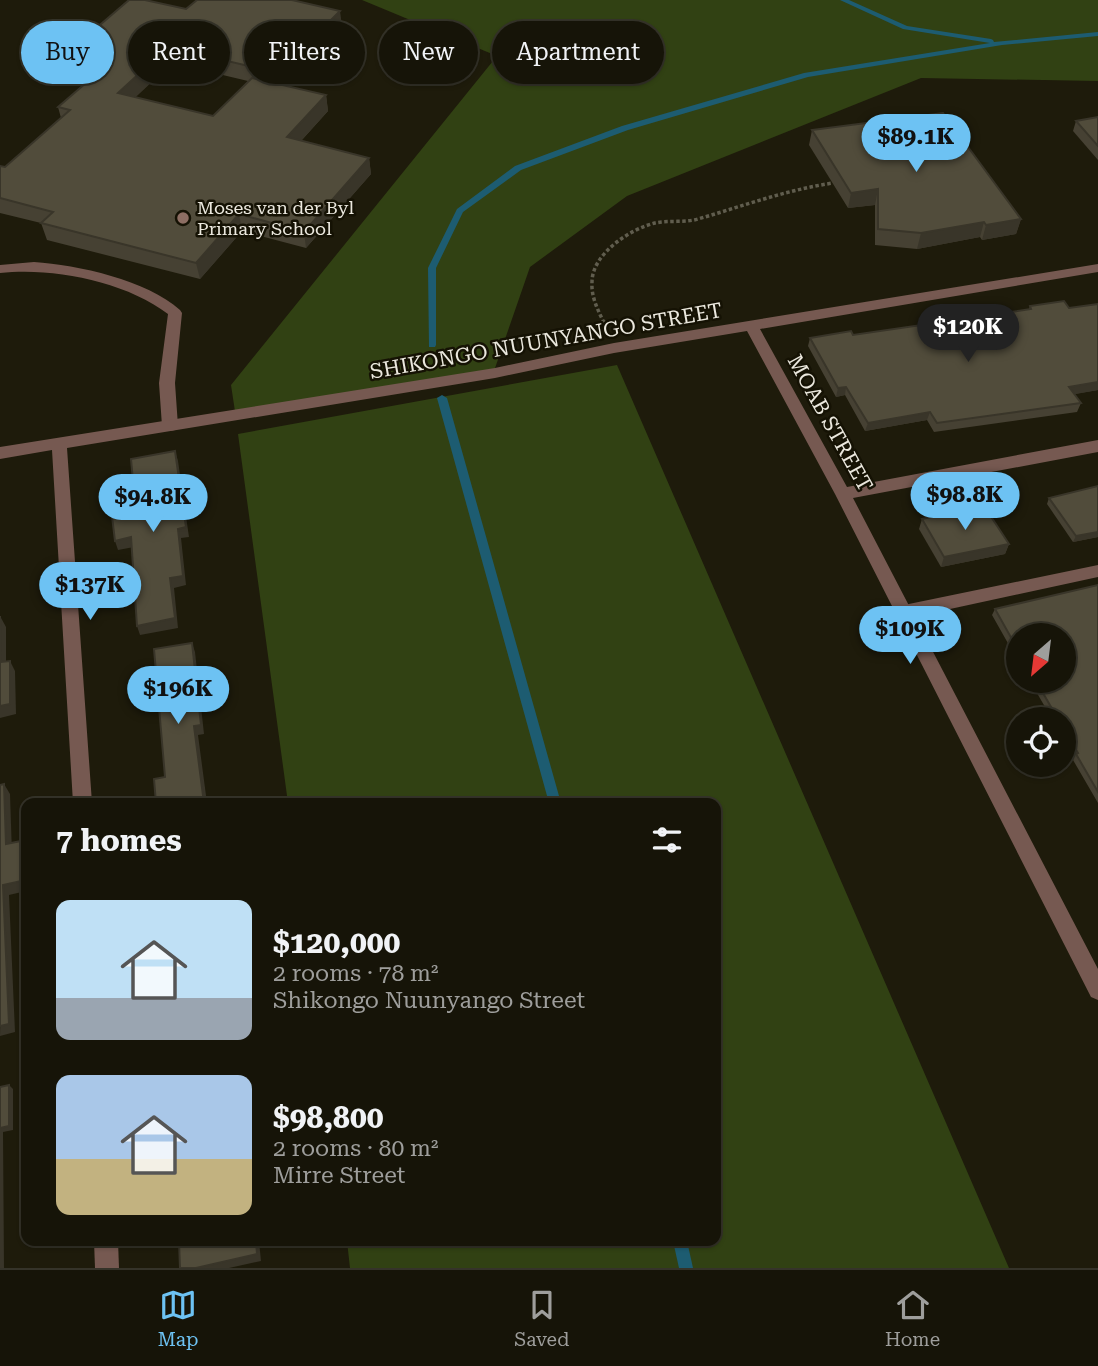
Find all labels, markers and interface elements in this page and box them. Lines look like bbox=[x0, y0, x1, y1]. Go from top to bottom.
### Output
chip: Buy bbox=[21, 21, 114, 84]
chip: Rent bbox=[128, 21, 230, 84]
chip: Filters bbox=[244, 21, 365, 84]
chip: New bbox=[379, 21, 478, 84]
chip: Apartment bbox=[492, 21, 664, 84]
pin: $89.1K bbox=[859, 114, 973, 174]
text: $89.1K bbox=[878, 123, 954, 150]
place label: Moses van der Byl Primary School bbox=[197, 197, 354, 239]
marker: Moses van der Byl Primary School bbox=[175, 210, 191, 226]
street label: SHIKONGO NUUNYANGO STREET bbox=[368, 298, 724, 384]
pin: $120K bbox=[919, 304, 1017, 364]
text: $120K bbox=[933, 313, 1003, 340]
street label: MOAB STREET bbox=[783, 350, 877, 496]
pin: $98.8K bbox=[908, 472, 1022, 532]
pin: $94.8K bbox=[96, 475, 210, 534]
text: $98.8K bbox=[927, 481, 1003, 508]
text: $94.8K bbox=[115, 483, 191, 510]
pin: $137K bbox=[41, 562, 139, 622]
text: $137K bbox=[55, 571, 125, 598]
pin: $109K bbox=[861, 606, 959, 666]
text: $109K bbox=[875, 615, 945, 642]
north arrow bbox=[1006, 623, 1076, 693]
map controls bbox=[1006, 623, 1076, 777]
pin: $196K bbox=[129, 666, 227, 726]
text: $196K bbox=[143, 675, 213, 702]
button: locate bbox=[1006, 707, 1076, 777]
icon: filters bbox=[648, 821, 686, 859]
text: 7 homes bbox=[56, 823, 182, 858]
text: $120,000 bbox=[273, 925, 400, 960]
icon: home bbox=[112, 928, 196, 1012]
text: 2 rooms · 78 m² bbox=[273, 960, 439, 987]
text: Shikongo Nuunyango Street bbox=[273, 987, 585, 1014]
text: $98,800 bbox=[273, 1100, 384, 1135]
icon: home bbox=[112, 1103, 196, 1187]
text: 2 rooms · 80 m² bbox=[273, 1135, 439, 1162]
text: Mirre Street bbox=[273, 1162, 405, 1189]
tab: Map bbox=[158, 1286, 199, 1351]
tab: Saved bbox=[514, 1286, 569, 1351]
tab: Home bbox=[885, 1286, 940, 1351]

